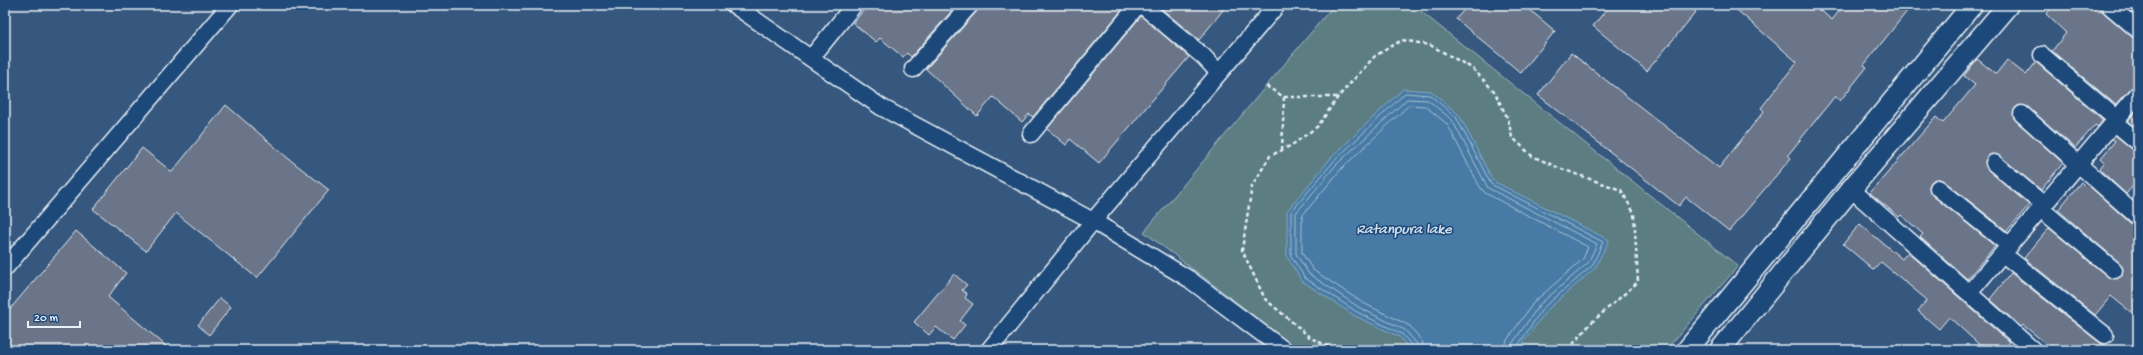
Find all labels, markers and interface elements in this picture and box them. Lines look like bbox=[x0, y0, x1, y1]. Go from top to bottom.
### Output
water label: Ratanpura lake bbox=[1356, 221, 1453, 239]
scale bar bbox=[28, 303, 80, 329]
text: 20 m bbox=[34, 312, 59, 326]

